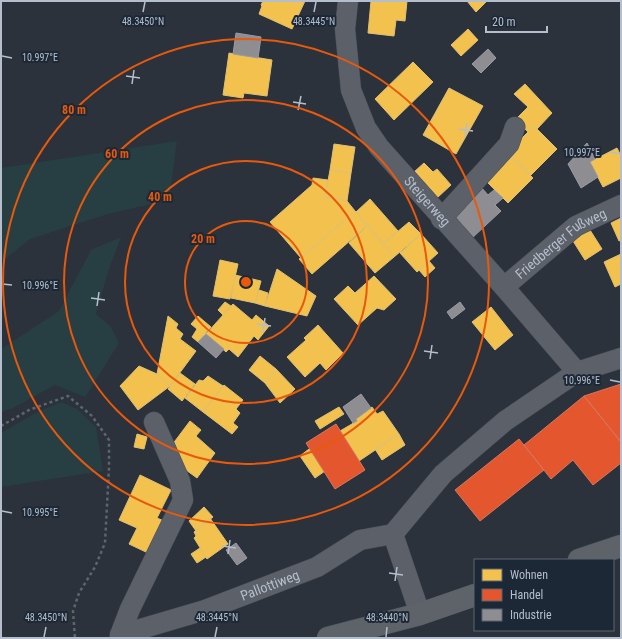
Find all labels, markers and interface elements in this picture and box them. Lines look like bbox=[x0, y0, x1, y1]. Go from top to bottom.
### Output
scale bar bbox=[486, 8, 547, 34]
text: 20 m bbox=[492, 15, 516, 29]
text: 48.3450°N bbox=[122, 16, 164, 27]
text: 48.3445°N bbox=[293, 16, 335, 27]
text: 10.997°E bbox=[22, 52, 58, 63]
text: 80 m bbox=[62, 103, 86, 117]
text: 60 m bbox=[105, 147, 129, 161]
text: 10.997°E bbox=[564, 147, 600, 158]
street label: Steigerweg bbox=[401, 173, 454, 230]
text: 40 m bbox=[148, 190, 172, 204]
street label: Friedberger Fußweg bbox=[512, 205, 609, 282]
text: 20 m bbox=[191, 232, 215, 246]
centre of rings bbox=[239, 275, 253, 289]
text: 10.996°E bbox=[22, 280, 58, 291]
text: 10.996°E bbox=[564, 375, 600, 386]
text: 10.995°E bbox=[22, 507, 58, 518]
legend bbox=[474, 559, 614, 631]
street label: Pallottiweg bbox=[238, 567, 302, 604]
text: Wohnen bbox=[510, 568, 548, 582]
text: Handel bbox=[510, 588, 543, 602]
text: Industrie bbox=[510, 608, 552, 622]
text: 48.3450°N bbox=[25, 612, 67, 623]
text: 48.3445°N bbox=[196, 612, 238, 623]
text: 48.3440°N bbox=[366, 612, 408, 623]

